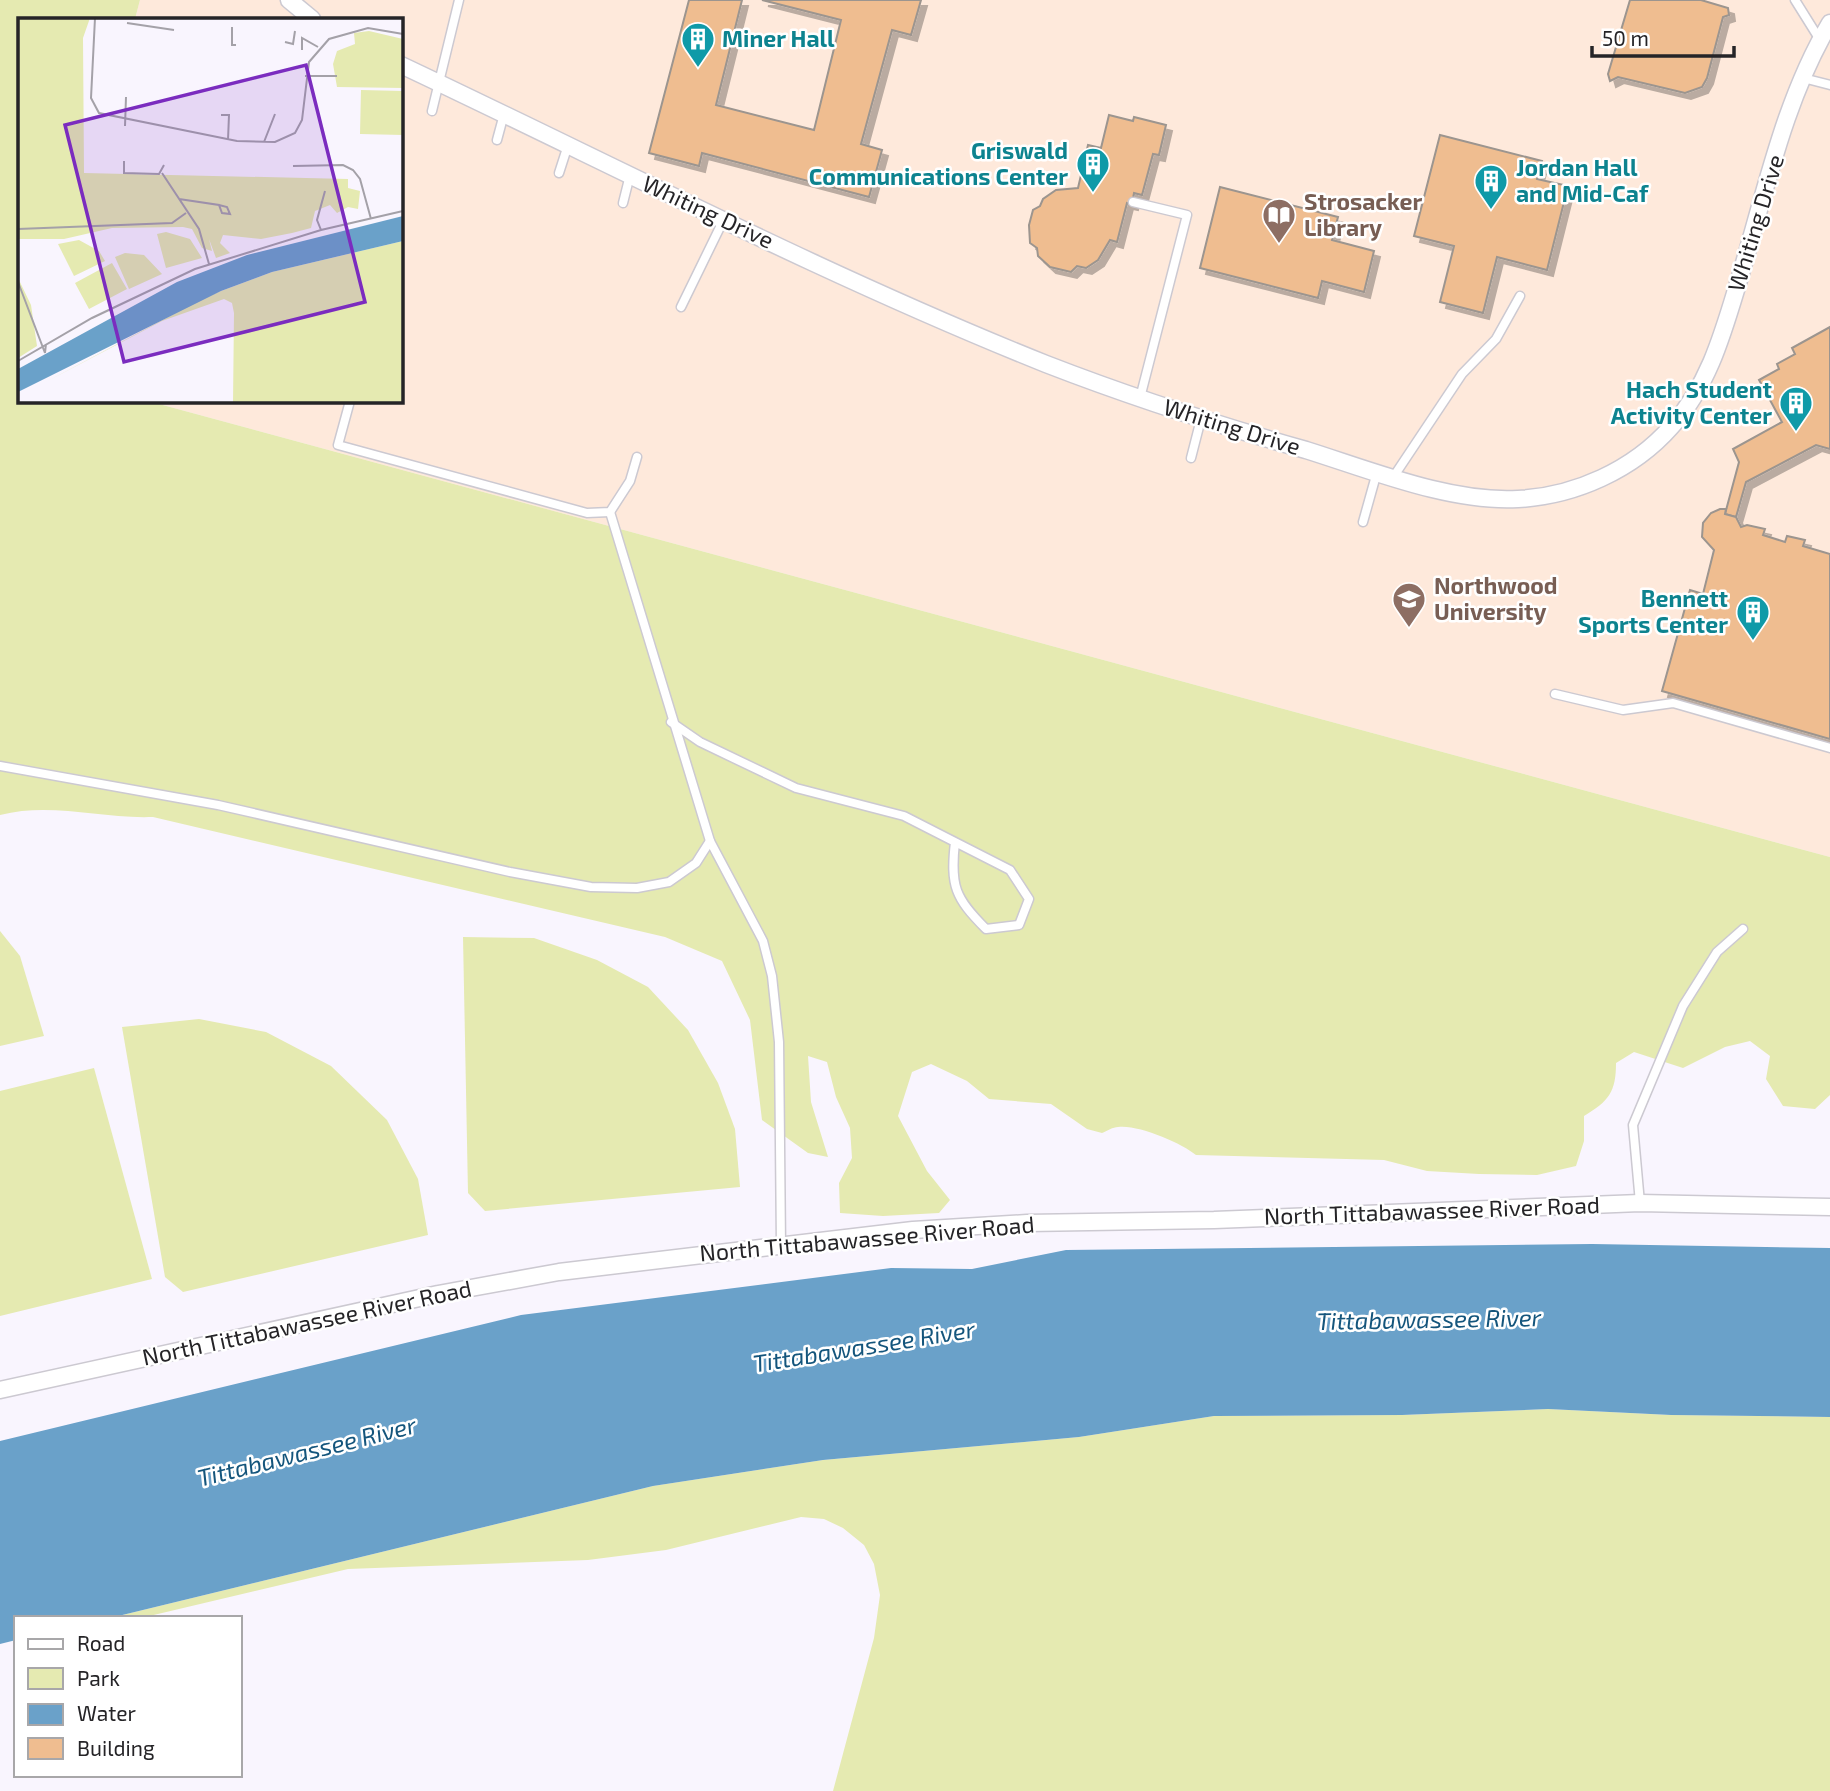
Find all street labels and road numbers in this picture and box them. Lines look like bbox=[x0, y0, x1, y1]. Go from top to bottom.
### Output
street label: Whiting Drive bbox=[1721, 151, 1789, 294]
street label: Whiting Drive bbox=[638, 169, 778, 254]
street label: Whiting Drive bbox=[1161, 392, 1304, 460]
street label: North Tittabawassee River Road bbox=[1264, 1190, 1600, 1230]
street label: North Tittabawassee River Road bbox=[698, 1209, 1036, 1267]
street label: North Tittabawassee River Road bbox=[140, 1273, 474, 1371]

